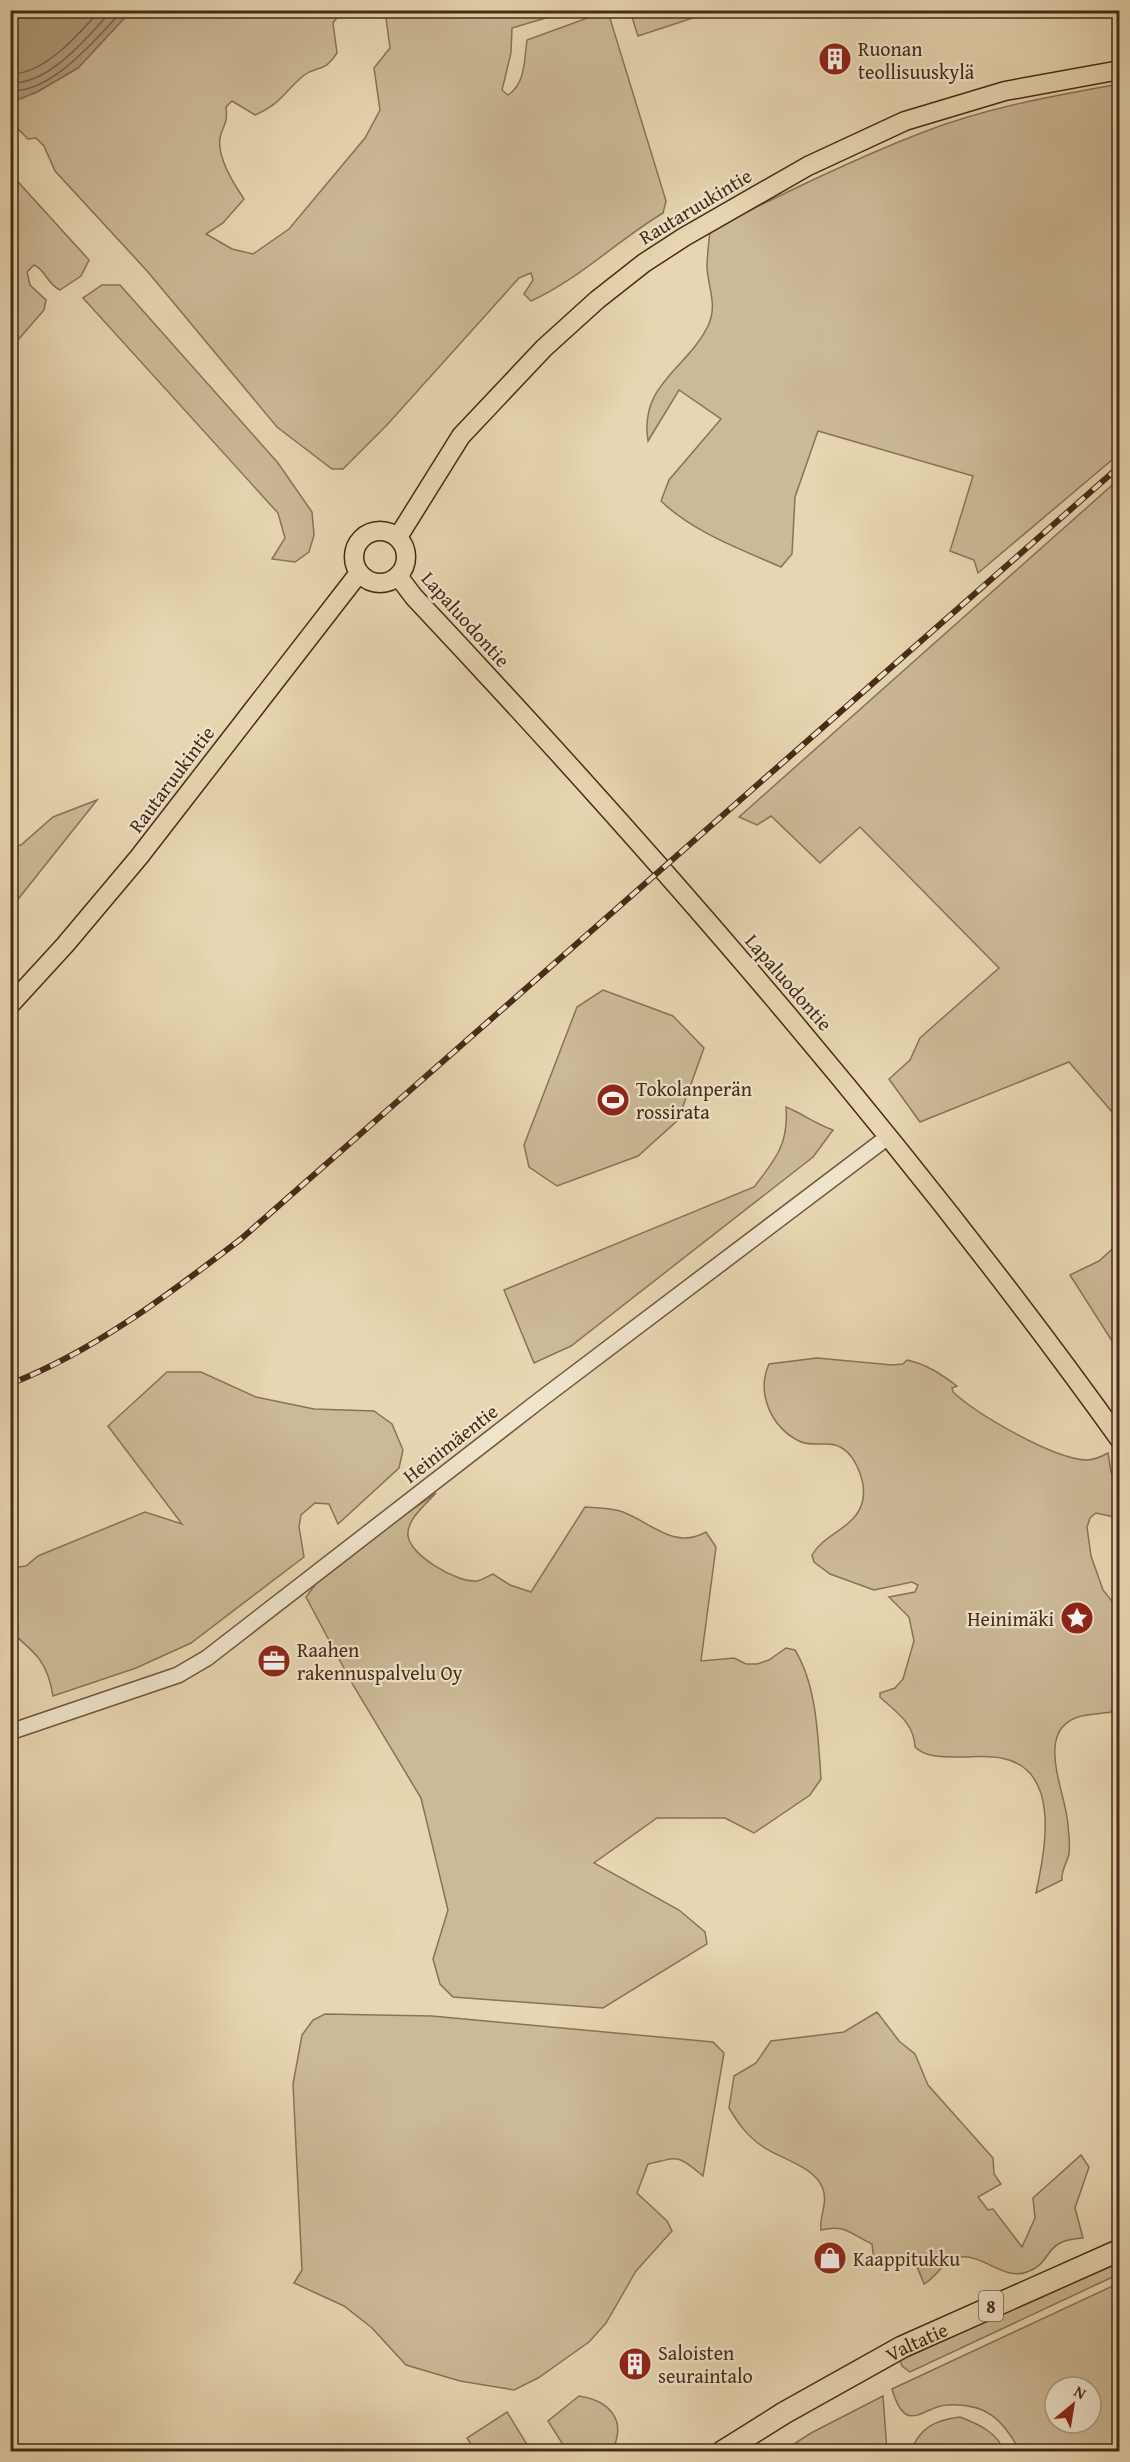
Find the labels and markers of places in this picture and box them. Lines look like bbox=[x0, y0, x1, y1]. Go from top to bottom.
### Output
place label: Ruonan teollisuuskylä bbox=[858, 34, 975, 86]
building icon: Ruonan teollisuuskylä bbox=[817, 41, 853, 77]
place label: Tokolanperän rossirata bbox=[636, 1074, 752, 1126]
sports icon: Tokolanperän rossirata bbox=[595, 1082, 631, 1118]
place icon: Heinimäki bbox=[1059, 1600, 1095, 1636]
place label: Heinimäki bbox=[967, 1604, 1054, 1633]
place label: Raahen rakennuspalvelu Oy bbox=[297, 1635, 463, 1687]
office icon: Raahen rakennuspalvelu Oy bbox=[256, 1643, 292, 1679]
shop icon: Kaappitukku bbox=[812, 2240, 848, 2276]
place label: Kaappitukku bbox=[853, 2244, 960, 2273]
place label: Saloisten seuraintalo bbox=[658, 2338, 753, 2390]
building icon: Saloisten seuraintalo bbox=[617, 2346, 653, 2382]

